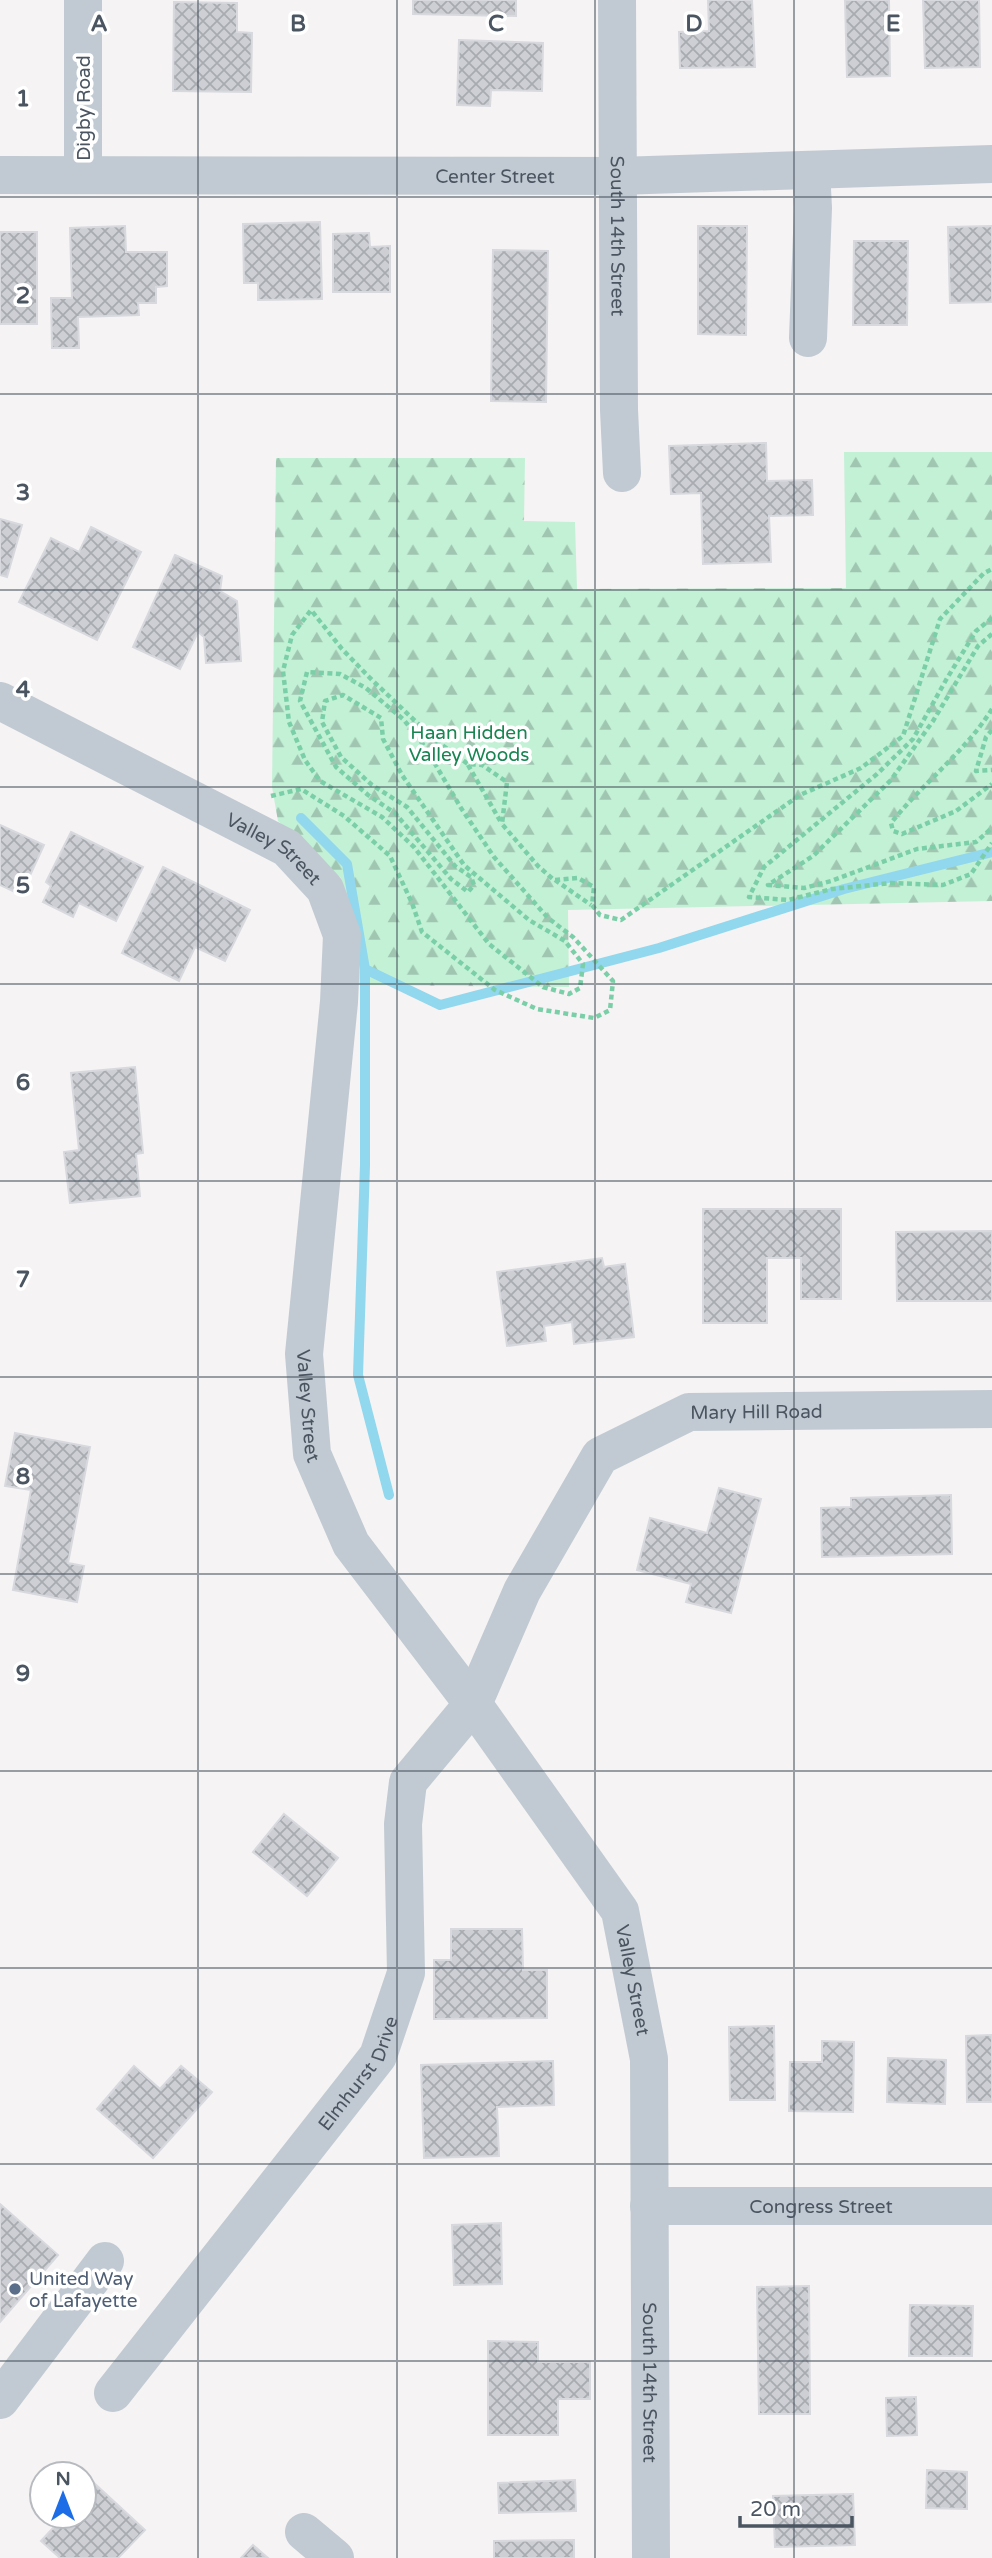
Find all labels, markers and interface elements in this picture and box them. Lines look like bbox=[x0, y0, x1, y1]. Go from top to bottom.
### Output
text: A bbox=[90, 10, 108, 38]
text: B bbox=[290, 10, 306, 38]
text: C bbox=[488, 10, 504, 38]
text: D bbox=[685, 10, 703, 38]
text: E bbox=[886, 10, 900, 38]
street label: Digby Road bbox=[73, 55, 95, 161]
text: 1 bbox=[16, 85, 30, 113]
street label: South 14th Street bbox=[606, 156, 629, 316]
street label: Center Street bbox=[435, 166, 555, 188]
text: 2 bbox=[16, 282, 30, 310]
text: 3 bbox=[16, 479, 30, 507]
text: 4 bbox=[16, 676, 31, 704]
park label: Haan Hidden Valley Woods bbox=[409, 722, 529, 766]
street label: Valley Street bbox=[222, 809, 325, 890]
text: 5 bbox=[16, 872, 30, 900]
text: 6 bbox=[16, 1069, 30, 1097]
text: 7 bbox=[16, 1266, 30, 1294]
street label: Valley Street bbox=[292, 1349, 324, 1466]
street label: Mary Hill Road bbox=[690, 1401, 823, 1424]
text: 8 bbox=[16, 1463, 30, 1491]
text: 9 bbox=[16, 1660, 30, 1688]
street label: Valley Street bbox=[611, 1923, 654, 2037]
street label: Elmhurst Drive bbox=[314, 2013, 403, 2135]
street label: Congress Street bbox=[749, 2196, 893, 2218]
place label: United Way of Lafayette bbox=[29, 2268, 137, 2312]
marker: United Way of Lafayette bbox=[7, 2281, 23, 2297]
street label: South 14th Street bbox=[638, 2302, 661, 2463]
north arrow bbox=[28, 2460, 98, 2530]
text: N bbox=[55, 2468, 71, 2490]
scale bar bbox=[740, 2484, 852, 2528]
text: 20 m bbox=[750, 2497, 801, 2522]

